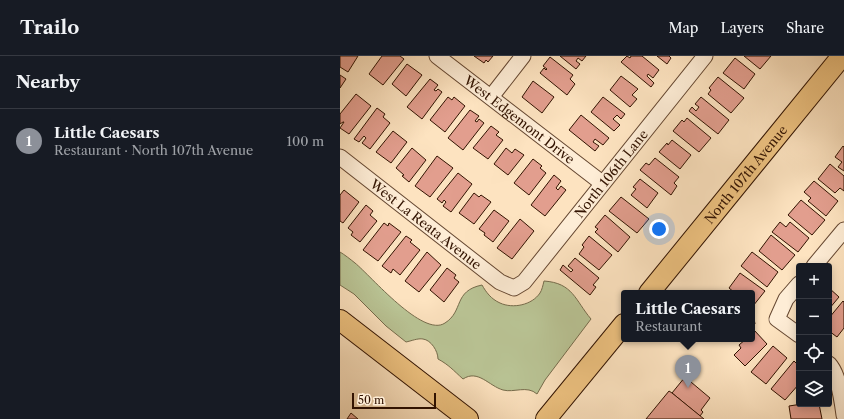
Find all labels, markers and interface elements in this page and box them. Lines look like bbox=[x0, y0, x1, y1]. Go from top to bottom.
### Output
text: Trailo bbox=[20, 16, 79, 39]
text: Map bbox=[668, 19, 698, 37]
text: Layers bbox=[720, 19, 764, 37]
text: Share bbox=[786, 19, 824, 37]
street label: West Edgemont Drive bbox=[460, 71, 578, 167]
text: Nearby bbox=[16, 72, 80, 92]
street label: North 107th Avenue bbox=[701, 122, 790, 227]
text: Little Caesars bbox=[54, 123, 159, 142]
street label: North 106th Lane bbox=[571, 126, 651, 221]
text: 1 bbox=[26, 133, 32, 149]
text: 100 m bbox=[286, 133, 324, 149]
text: Restaurant · North 107th Avenue bbox=[54, 142, 253, 158]
street label: West La Reata Avenue bbox=[366, 175, 485, 273]
your location bbox=[649, 219, 669, 239]
map controls bbox=[796, 263, 832, 407]
button: + bbox=[796, 263, 832, 299]
popup bbox=[621, 290, 755, 342]
text: Little Caesars bbox=[635, 299, 741, 318]
button: − bbox=[796, 299, 832, 335]
text: Restaurant bbox=[635, 318, 702, 334]
button: locate bbox=[796, 335, 832, 371]
pin: 1 bbox=[675, 355, 701, 388]
button: layers bbox=[796, 371, 832, 407]
scale bar bbox=[352, 391, 436, 410]
text: 50 m bbox=[358, 393, 384, 407]

